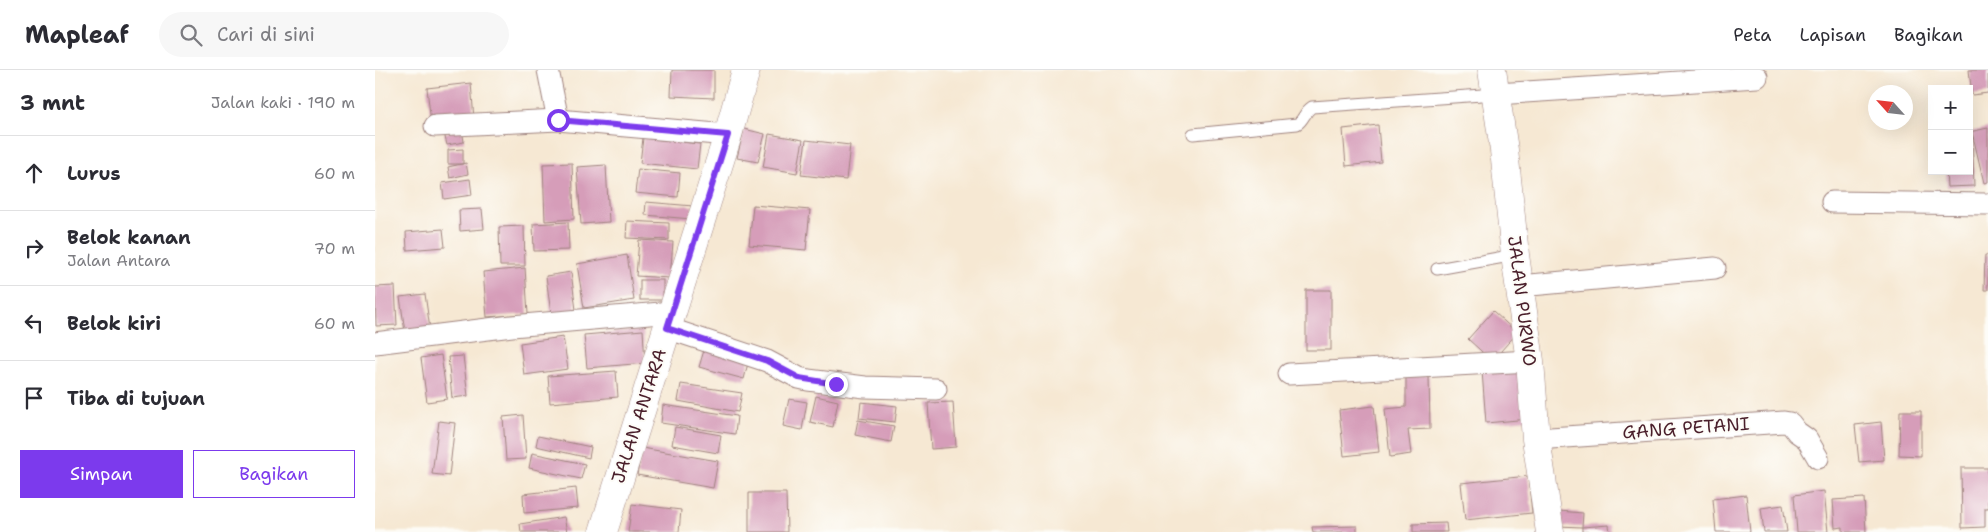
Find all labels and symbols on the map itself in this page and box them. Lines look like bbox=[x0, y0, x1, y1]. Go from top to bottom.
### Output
north arrow bbox=[1868, 85, 1913, 130]
route start bbox=[547, 109, 570, 132]
street label: JALAN PURWO bbox=[1502, 234, 1542, 368]
street label: JALAN ANTARA bbox=[606, 346, 672, 486]
route end bbox=[825, 373, 848, 396]
street label: GANG PETANI bbox=[1622, 412, 1750, 444]

